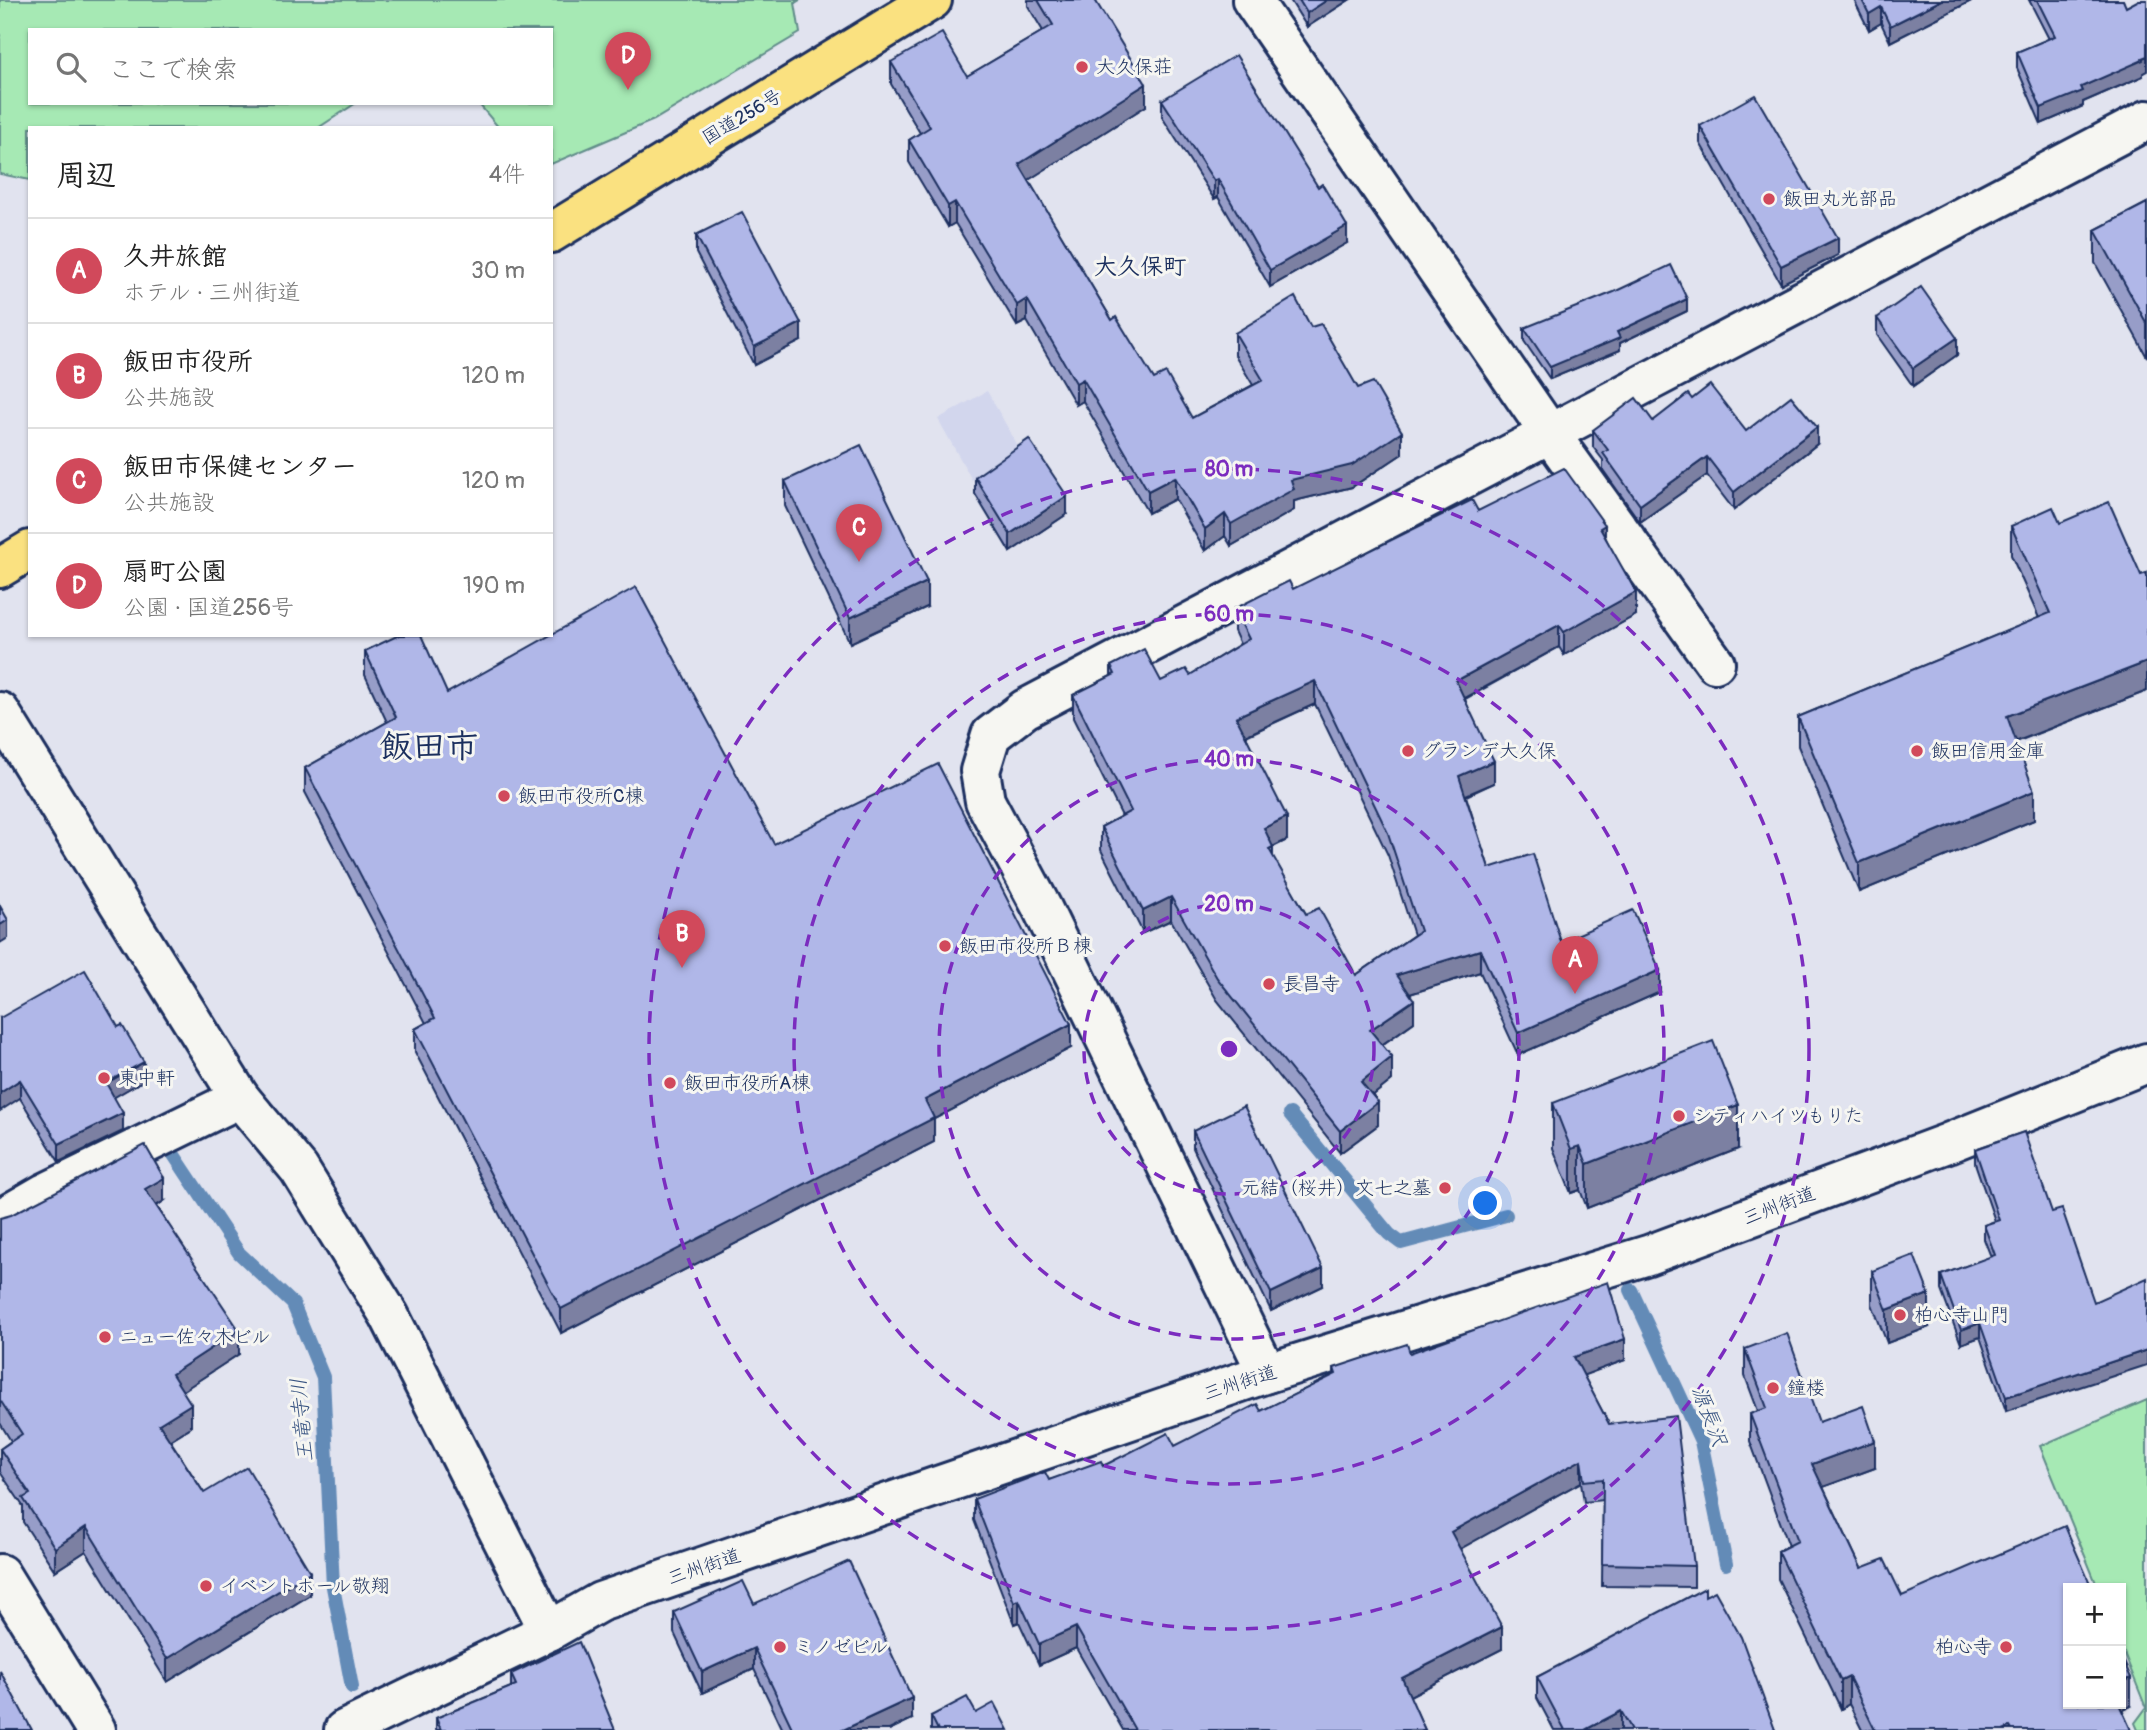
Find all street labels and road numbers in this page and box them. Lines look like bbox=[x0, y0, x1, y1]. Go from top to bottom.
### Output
street label: 国道256号 bbox=[698, 84, 786, 150]
street label: 三州街道 bbox=[1739, 1181, 1819, 1231]
street label: 三州街道 bbox=[1200, 1360, 1280, 1406]
street label: 三州街道 bbox=[664, 1543, 744, 1591]

